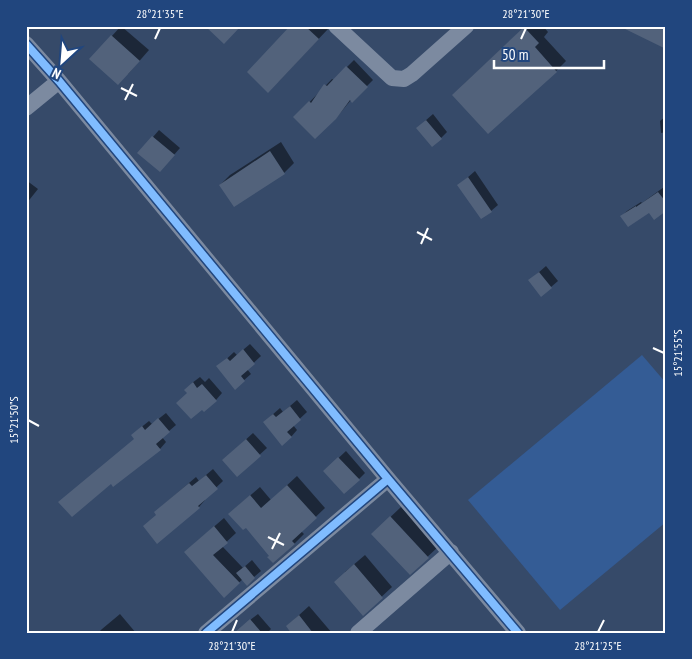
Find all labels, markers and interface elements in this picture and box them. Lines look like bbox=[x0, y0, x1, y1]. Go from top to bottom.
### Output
text: 28°21'35"E bbox=[136, 6, 184, 21]
text: 28°21'30"E bbox=[502, 6, 550, 21]
north arrow bbox=[38, 38, 88, 88]
scale bar bbox=[494, 38, 604, 70]
text: 50 m bbox=[502, 45, 528, 64]
text: N bbox=[49, 64, 64, 83]
text: 15°21'55"S bbox=[670, 329, 685, 377]
text: 15°21'50"S bbox=[6, 396, 21, 444]
text: 28°21'30"E bbox=[208, 638, 256, 653]
text: 28°21'25"E bbox=[574, 638, 622, 653]

